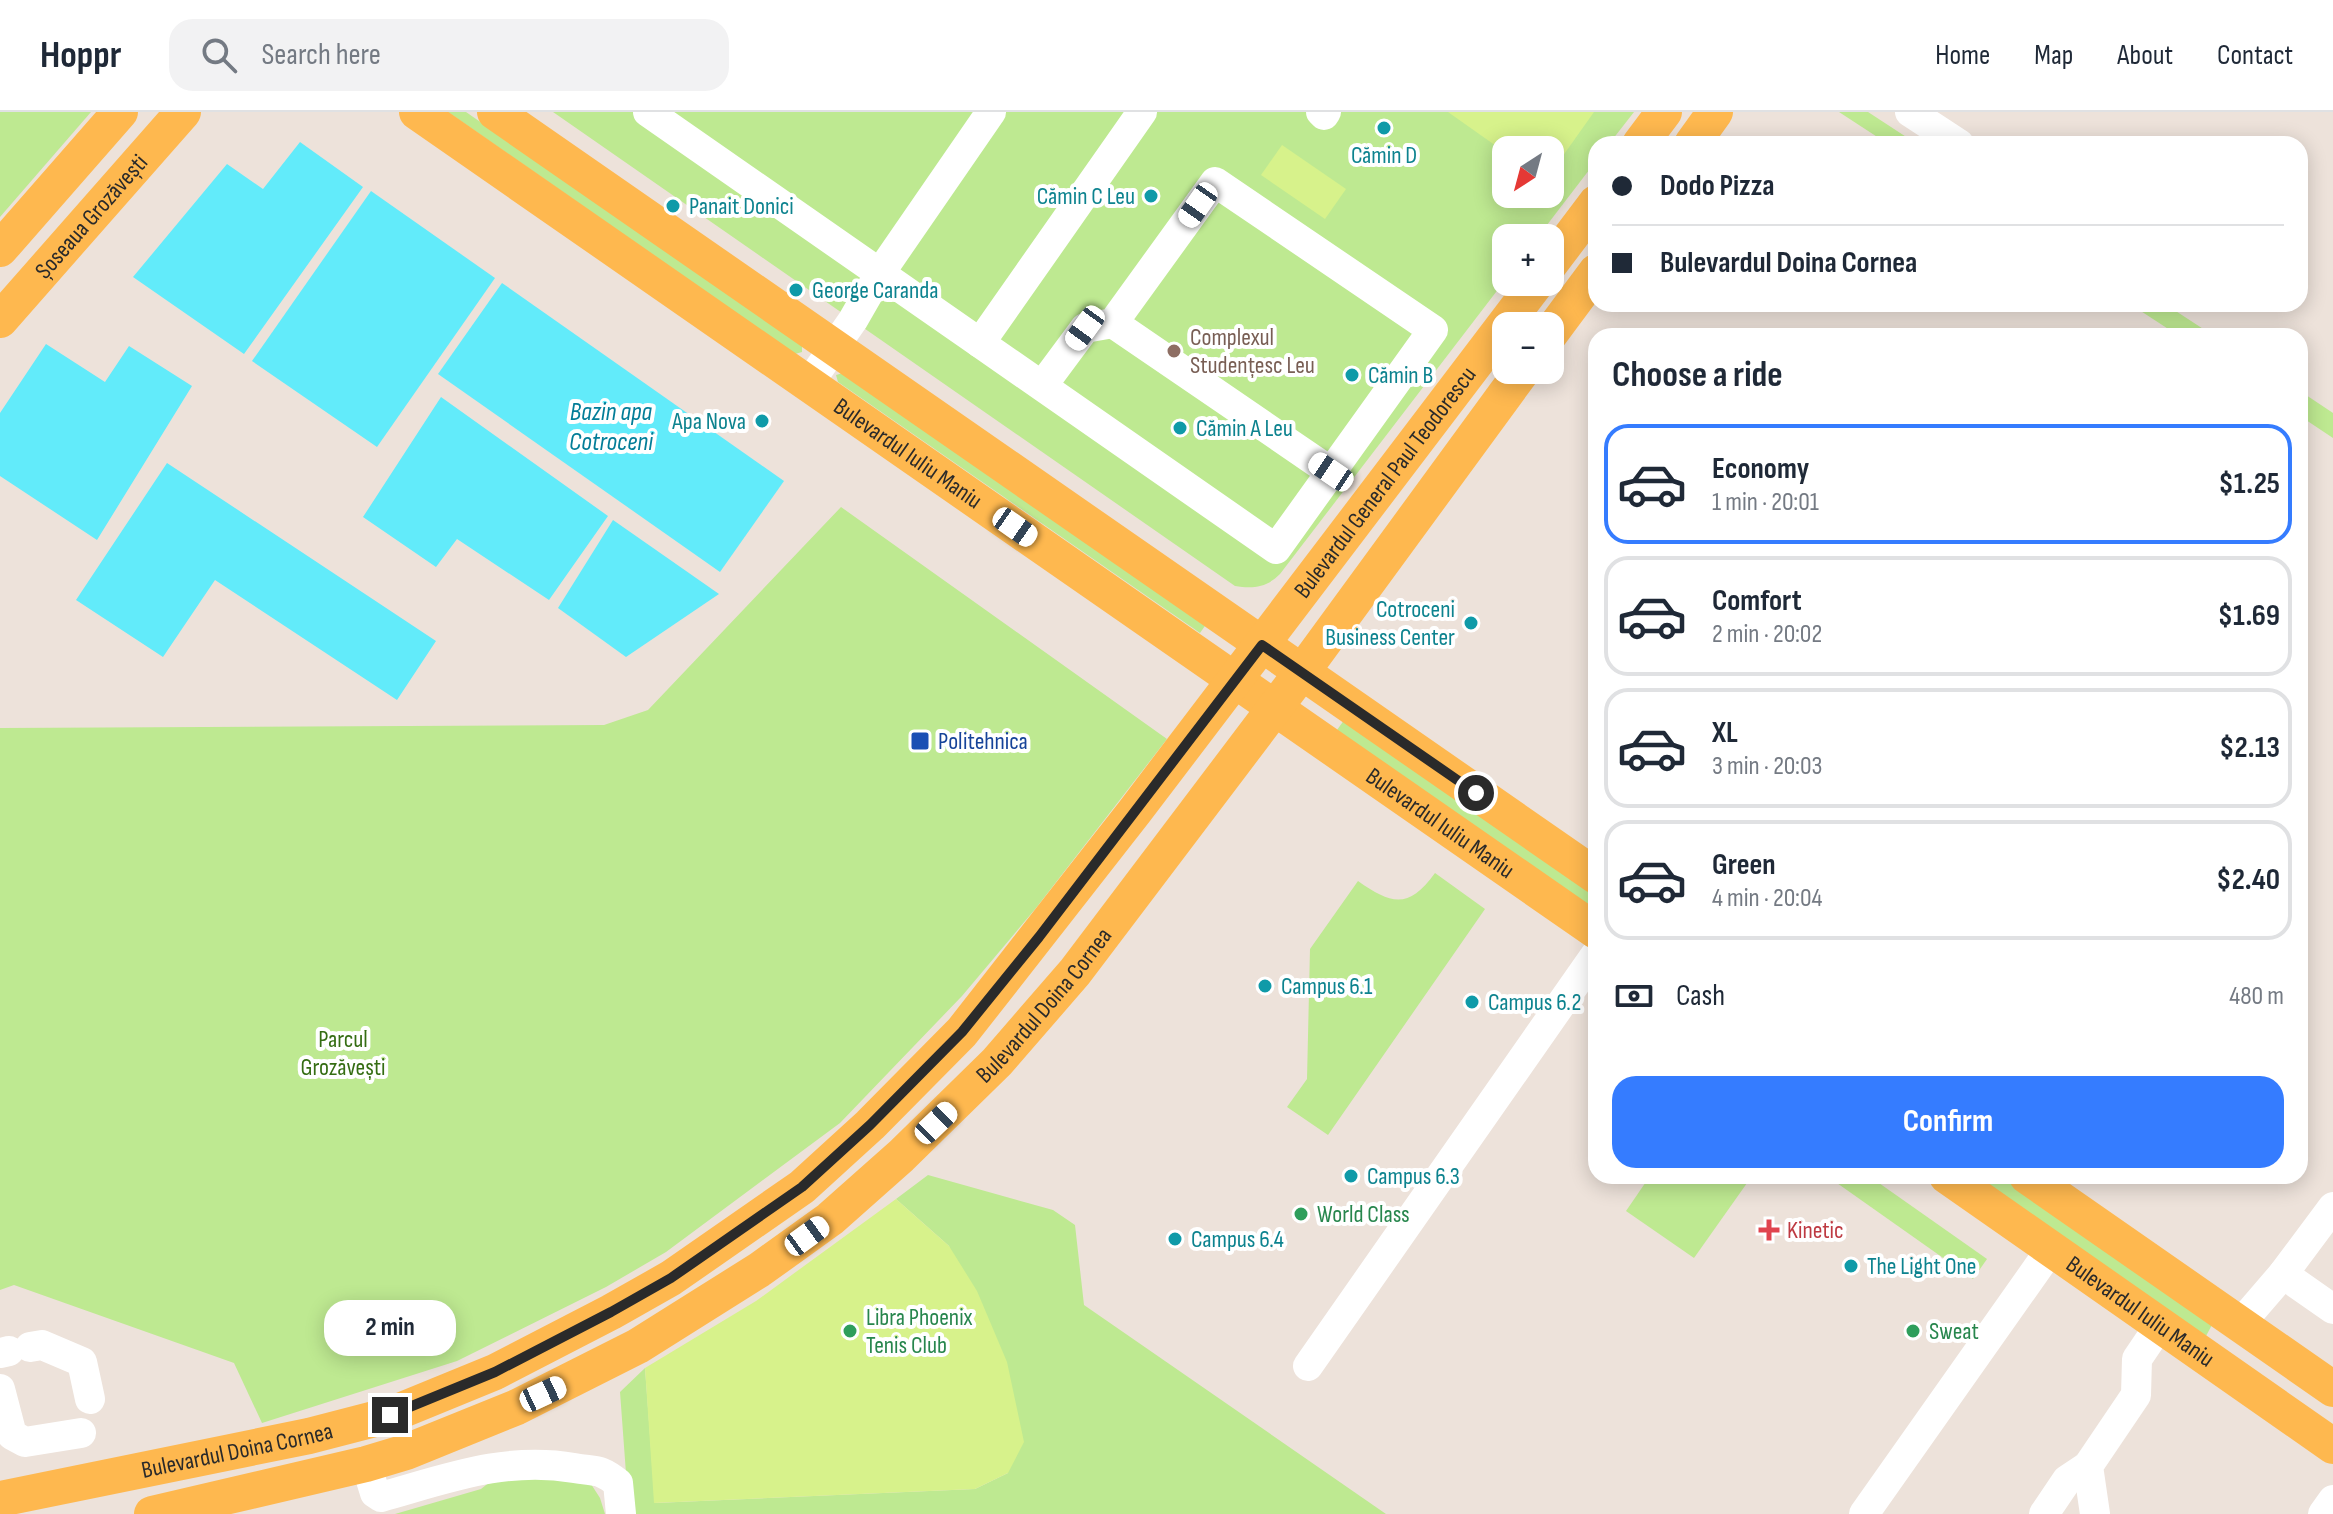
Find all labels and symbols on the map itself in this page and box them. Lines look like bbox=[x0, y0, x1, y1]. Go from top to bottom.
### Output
marker: Cămin D bbox=[1375, 119, 1393, 137]
north arrow bbox=[1492, 136, 1564, 208]
place label: Cămin D bbox=[1351, 141, 1417, 170]
street label: Șoseaua Grozăvești bbox=[29, 148, 154, 285]
car bbox=[1174, 178, 1222, 232]
place label: Cămin C Leu bbox=[1037, 182, 1135, 211]
marker: Cămin C Leu bbox=[1142, 187, 1160, 205]
place label: Panait Donici bbox=[689, 192, 794, 221]
marker: Panait Donici bbox=[664, 197, 682, 215]
place label: George Caranda bbox=[812, 276, 939, 305]
marker: George Caranda bbox=[787, 281, 805, 299]
car bbox=[1061, 302, 1109, 354]
place label: Complexul Studențesc Leu bbox=[1190, 323, 1315, 380]
marker: Complexul Studențesc Leu bbox=[1165, 342, 1183, 360]
street label: Bulevardul General Paul Teodorescu bbox=[1288, 361, 1482, 604]
place label: Cămin B bbox=[1368, 361, 1433, 390]
marker: Cămin B bbox=[1343, 366, 1361, 384]
street label: Bulevardul Iuliu Maniu bbox=[828, 392, 988, 515]
water label: Bazin apa Cotroceni bbox=[569, 397, 654, 458]
place label: Apa Nova bbox=[671, 407, 746, 436]
marker: Apa Nova bbox=[753, 412, 771, 430]
place label: Cămin A Leu bbox=[1196, 414, 1293, 443]
marker: Cămin A Leu bbox=[1171, 419, 1189, 437]
car bbox=[1304, 449, 1358, 495]
car bbox=[988, 503, 1042, 551]
place label: Cotroceni Business Center bbox=[1325, 595, 1455, 652]
marker: Cotroceni Business Center bbox=[1462, 614, 1480, 632]
place label: Politehnica bbox=[938, 727, 1028, 756]
marker: Politehnica bbox=[909, 730, 931, 752]
street label: Bulevardul Iuliu Maniu bbox=[1360, 761, 1520, 884]
route start bbox=[1458, 775, 1494, 811]
street label: Bulevardul Doina Cornea bbox=[970, 922, 1118, 1089]
place label: Campus 6.1 bbox=[1281, 972, 1373, 1001]
marker: Campus 6.1 bbox=[1256, 977, 1274, 995]
place label: Campus 6.2 bbox=[1488, 988, 1581, 1017]
marker: Campus 6.2 bbox=[1463, 993, 1481, 1011]
park label: Parcul Grozăvești bbox=[300, 1025, 386, 1082]
car bbox=[910, 1098, 962, 1148]
place label: Campus 6.3 bbox=[1367, 1162, 1460, 1191]
marker: Campus 6.3 bbox=[1342, 1167, 1360, 1185]
place label: World Class bbox=[1317, 1200, 1410, 1229]
marker: World Class bbox=[1292, 1205, 1310, 1223]
car bbox=[781, 1212, 833, 1260]
place label: Kinetic bbox=[1787, 1216, 1844, 1245]
marker: Kinetic bbox=[1758, 1219, 1780, 1241]
place label: Campus 6.4 bbox=[1191, 1225, 1284, 1254]
marker: Campus 6.4 bbox=[1166, 1230, 1184, 1248]
street label: Bulevardul Iuliu Maniu bbox=[2061, 1249, 2220, 1373]
place label: The Light One bbox=[1867, 1252, 1977, 1281]
marker: The Light One bbox=[1842, 1257, 1860, 1275]
callout: 2 min bbox=[324, 1299, 456, 1355]
place label: Libra Phoenix Tenis Club bbox=[866, 1303, 973, 1360]
place label: Sweat bbox=[1929, 1317, 1979, 1346]
marker: Libra Phoenix Tenis Club bbox=[841, 1322, 859, 1340]
marker: Sweat bbox=[1904, 1322, 1922, 1340]
car bbox=[516, 1373, 570, 1415]
route end bbox=[372, 1397, 408, 1433]
street label: Bulevardul Doina Cornea bbox=[139, 1416, 336, 1484]

